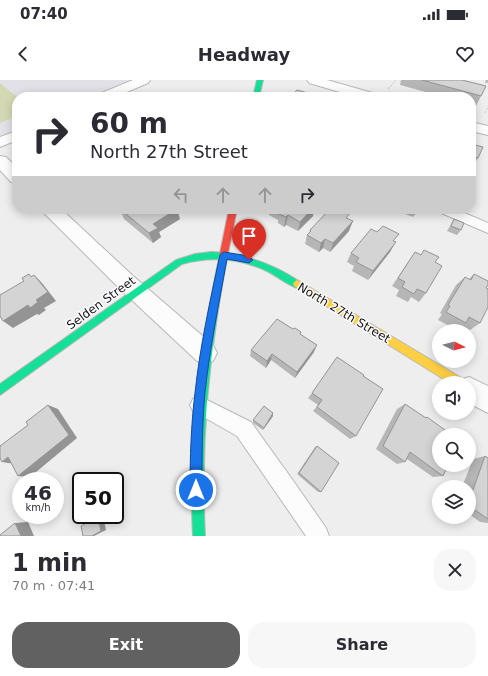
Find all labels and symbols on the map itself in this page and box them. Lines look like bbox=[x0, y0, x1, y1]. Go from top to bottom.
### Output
pin bbox=[232, 219, 266, 260]
street label: Selden Street bbox=[64, 273, 138, 333]
street label: North 27th Street bbox=[295, 280, 393, 346]
north arrow bbox=[432, 324, 476, 368]
position arrow bbox=[175, 469, 217, 511]
speed limit sign: 50 bbox=[72, 472, 124, 524]

